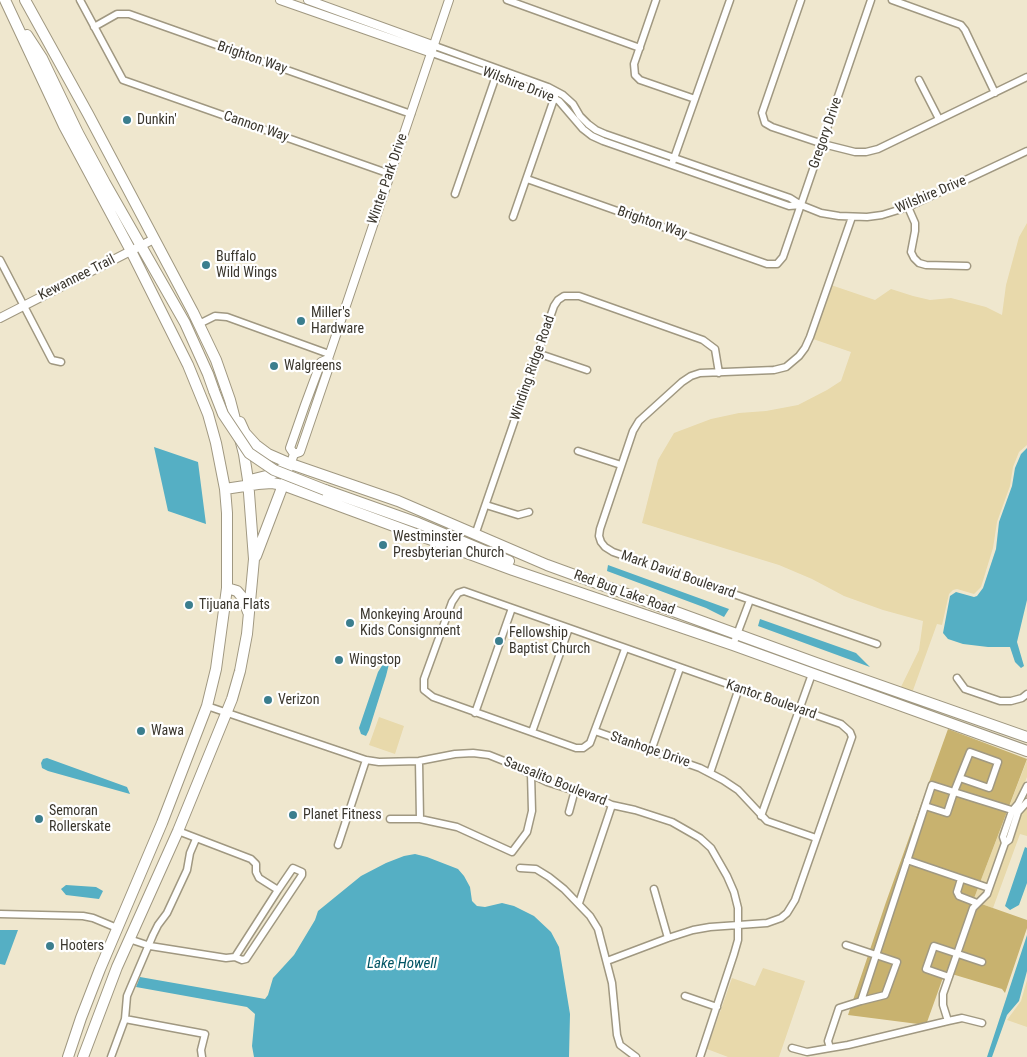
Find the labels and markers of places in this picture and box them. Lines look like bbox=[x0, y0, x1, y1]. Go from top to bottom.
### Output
place label: Dunkin' bbox=[137, 112, 177, 128]
marker: Dunkin' bbox=[121, 114, 133, 126]
place label: Buffalo Wild Wings bbox=[216, 249, 277, 282]
marker: Buffalo Wild Wings bbox=[200, 259, 212, 271]
place label: Miller's Hardware bbox=[311, 305, 364, 338]
marker: Miller's Hardware bbox=[295, 315, 307, 327]
place label: Walgreens bbox=[284, 358, 342, 374]
marker: Walgreens bbox=[268, 360, 280, 372]
place label: Westminster Presbyterian Church bbox=[393, 529, 504, 562]
marker: Westminster Presbyterian Church bbox=[377, 539, 389, 551]
place label: Tijuana Flats bbox=[199, 597, 270, 613]
marker: Tijuana Flats bbox=[183, 599, 195, 611]
place label: Monkeying Around Kids Consignment bbox=[360, 607, 463, 640]
marker: Monkeying Around Kids Consignment bbox=[344, 617, 356, 629]
place label: Fellowship Baptist Church bbox=[509, 625, 590, 658]
marker: Fellowship Baptist Church bbox=[493, 635, 505, 647]
place label: Wingstop bbox=[349, 652, 401, 668]
marker: Wingstop bbox=[333, 654, 345, 666]
place label: Verizon bbox=[278, 692, 319, 708]
marker: Verizon bbox=[262, 694, 274, 706]
place label: Wawa bbox=[151, 723, 184, 739]
marker: Wawa bbox=[135, 725, 147, 737]
place label: Semoran Rollerskate bbox=[49, 803, 111, 836]
place label: Planet Fitness bbox=[303, 807, 382, 823]
marker: Planet Fitness bbox=[287, 809, 299, 821]
marker: Semoran Rollerskate bbox=[33, 813, 45, 825]
place label: Hooters bbox=[60, 938, 104, 954]
marker: Hooters bbox=[44, 940, 56, 952]

